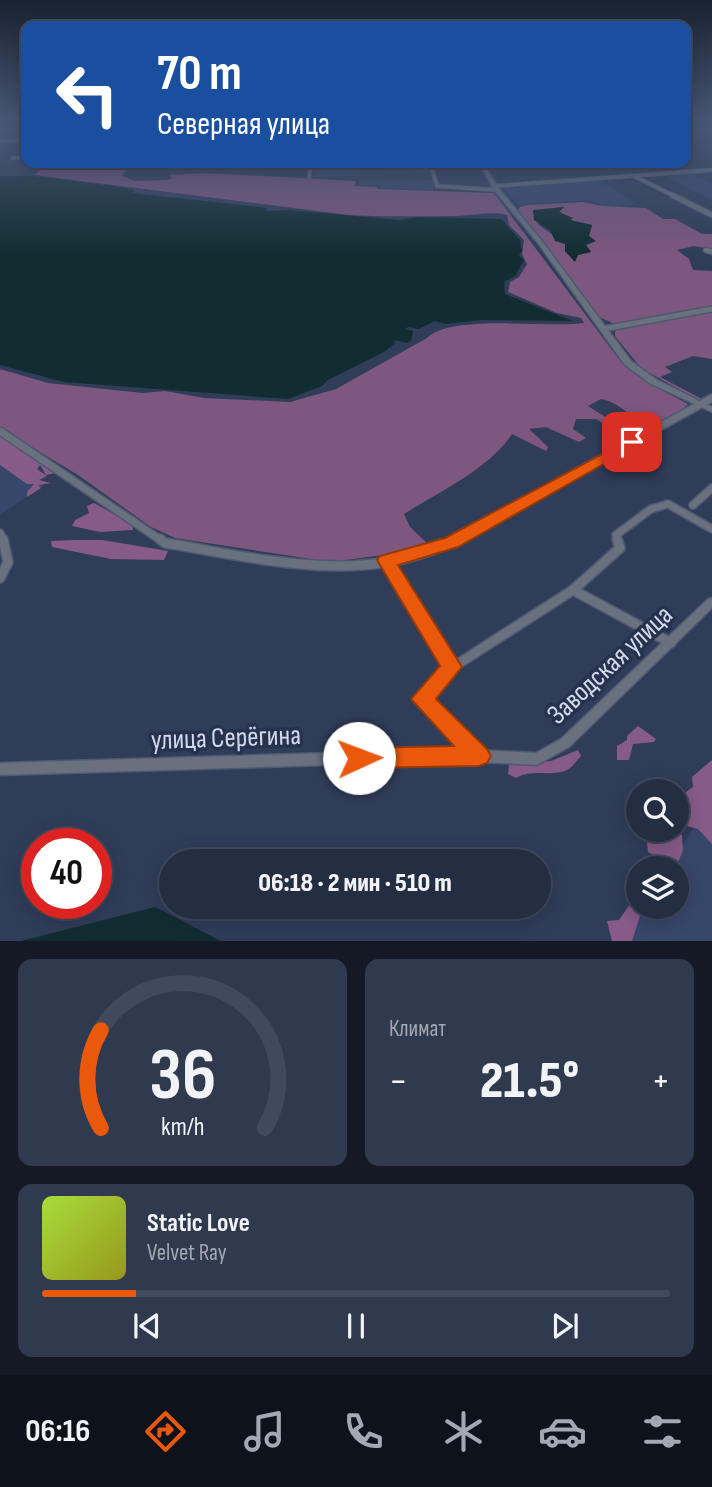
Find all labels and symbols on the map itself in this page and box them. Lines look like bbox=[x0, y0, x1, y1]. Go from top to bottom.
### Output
pin bbox=[602, 412, 662, 472]
street label: Заводская улица bbox=[540, 599, 680, 731]
street label: улица Серёгина bbox=[150, 719, 302, 757]
position arrow bbox=[322, 721, 396, 795]
speed limit sign: 40 bbox=[21, 828, 112, 919]

